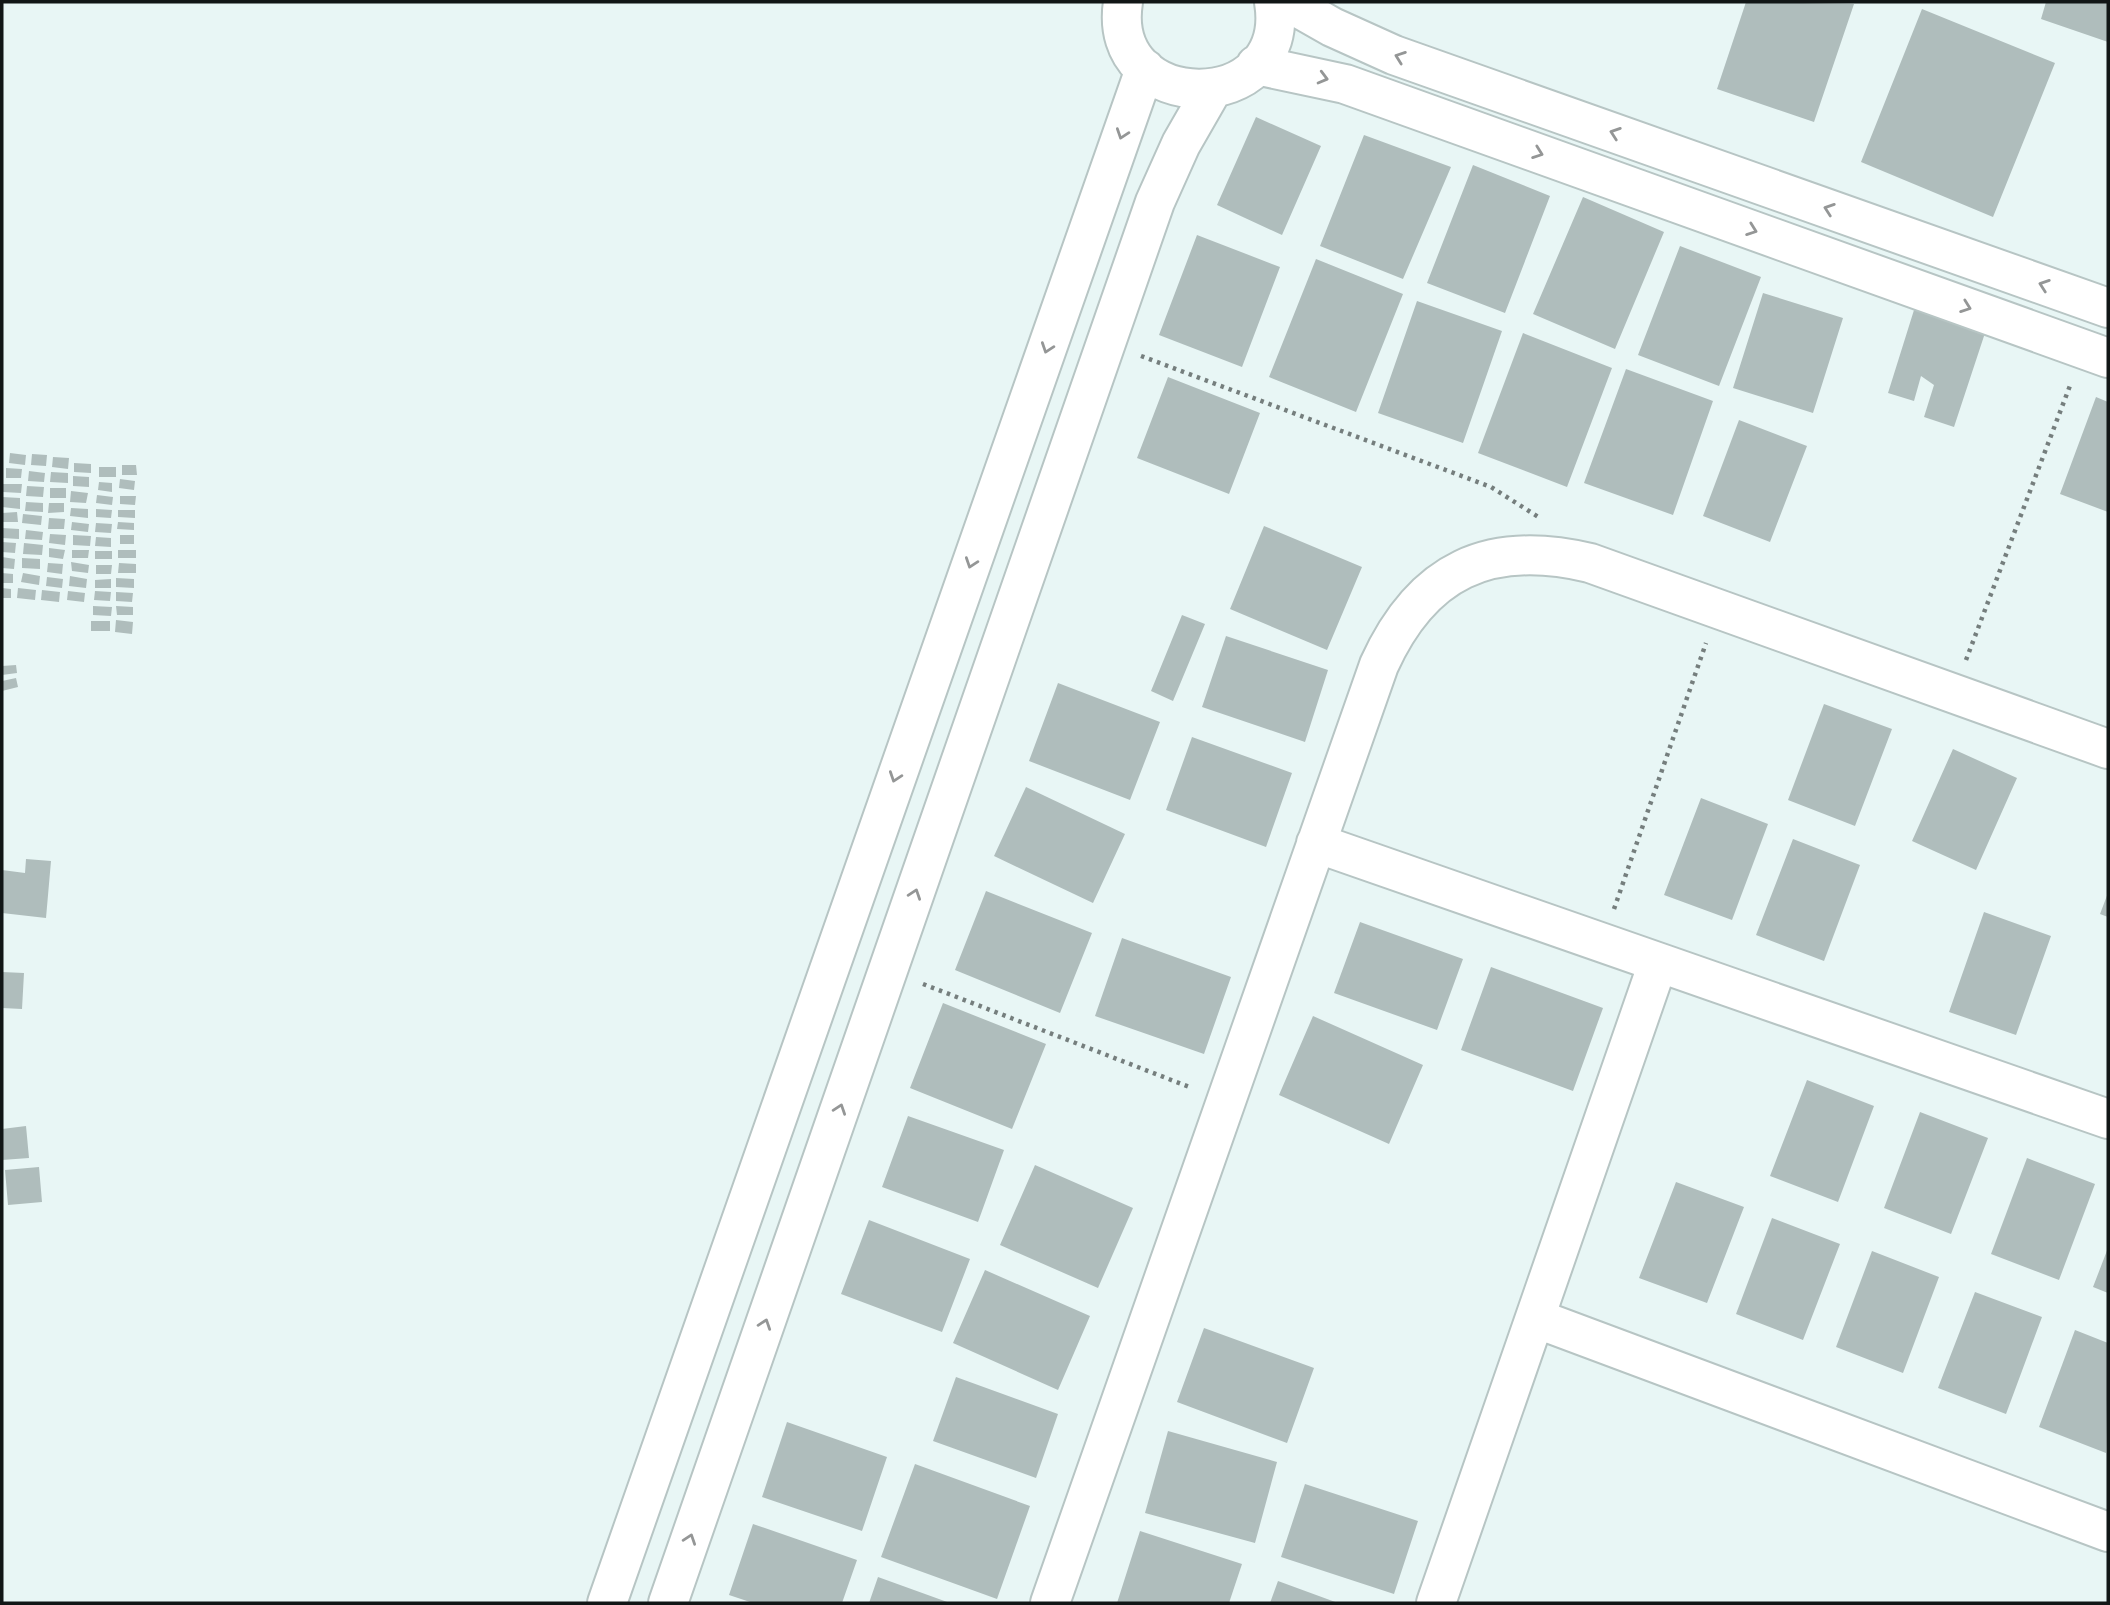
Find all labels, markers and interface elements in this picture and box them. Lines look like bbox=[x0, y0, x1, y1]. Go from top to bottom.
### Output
one-way arrow bbox=[1395, 52, 1407, 66]
one-way arrow bbox=[1317, 70, 1329, 85]
one-way arrow bbox=[1116, 127, 1130, 139]
one-way arrow bbox=[1609, 127, 1621, 141]
one-way arrow bbox=[1531, 145, 1543, 159]
one-way arrow bbox=[1824, 203, 1836, 217]
one-way arrow bbox=[1746, 222, 1758, 236]
one-way arrow bbox=[2038, 279, 2050, 293]
one-way arrow bbox=[1960, 299, 1972, 313]
one-way arrow bbox=[1041, 342, 1055, 354]
one-way arrow bbox=[965, 556, 979, 568]
one-way arrow bbox=[889, 771, 903, 783]
one-way arrow bbox=[907, 889, 921, 901]
one-way arrow bbox=[832, 1104, 846, 1116]
one-way arrow bbox=[757, 1318, 771, 1331]
one-way arrow bbox=[682, 1533, 696, 1545]

